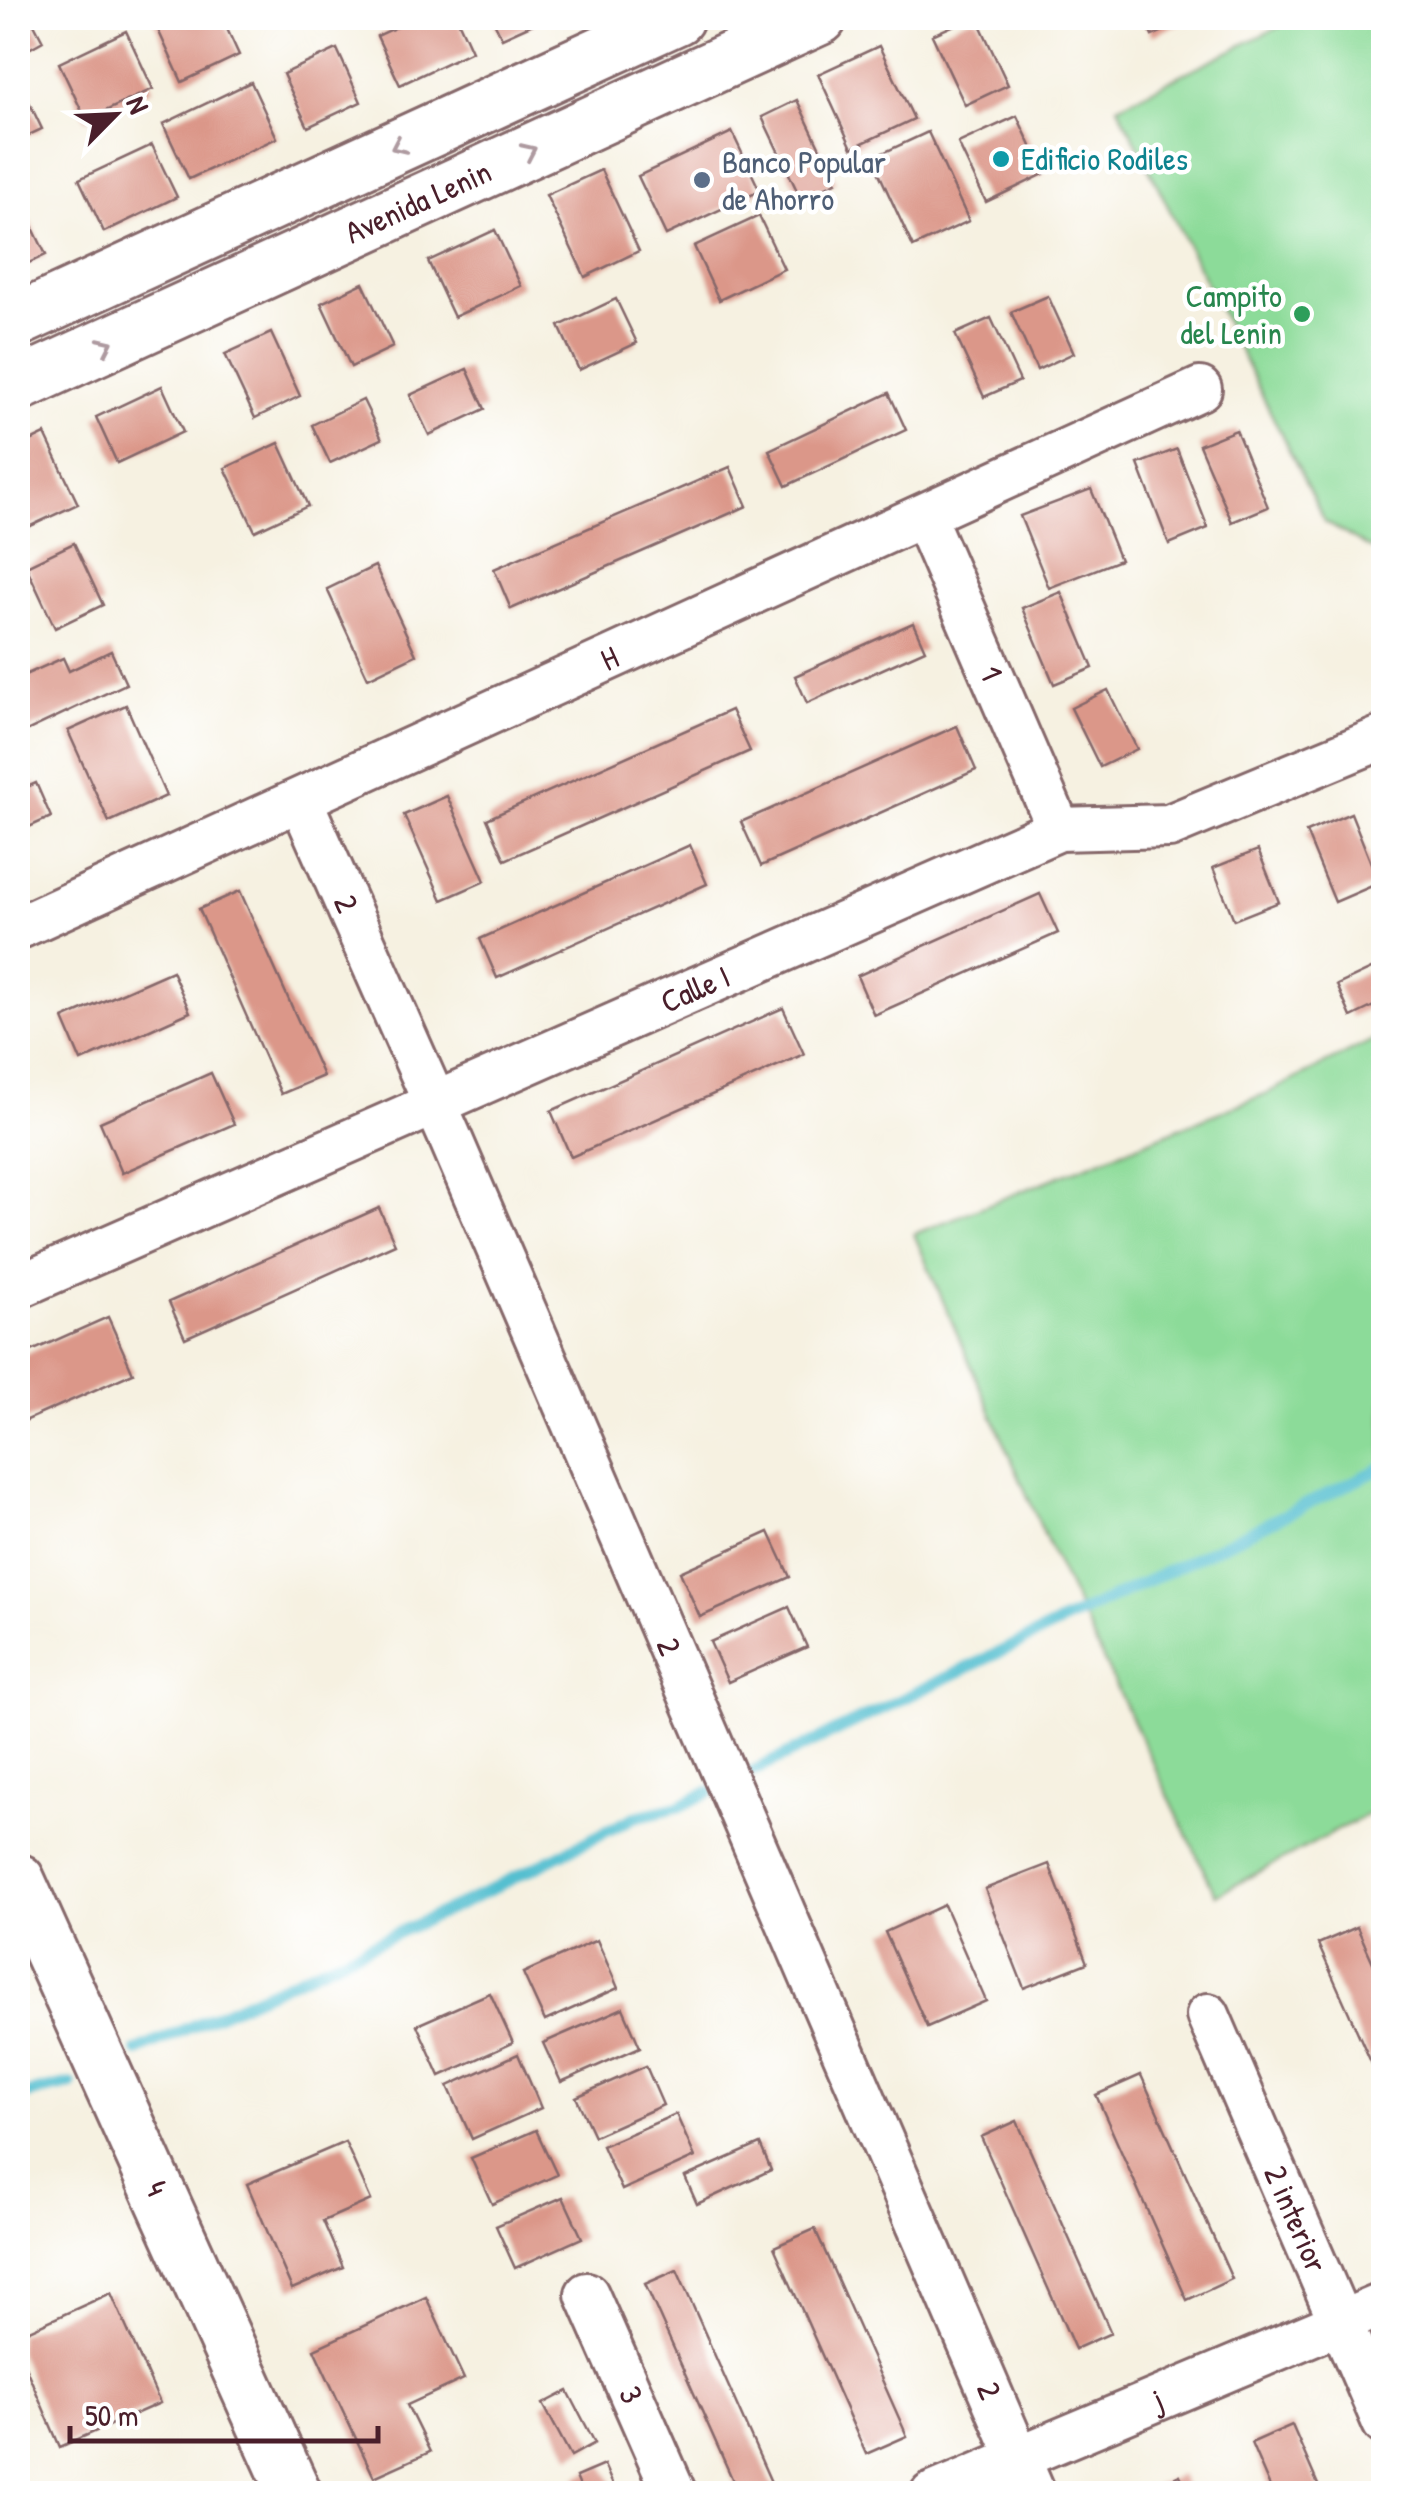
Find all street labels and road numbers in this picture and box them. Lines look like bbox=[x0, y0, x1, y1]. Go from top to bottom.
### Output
street label: Avenida Lenin bbox=[338, 149, 498, 253]
street label: H bbox=[593, 635, 625, 681]
street label: 1 bbox=[970, 659, 1014, 687]
street label: 2 bbox=[324, 888, 370, 919]
street label: Calle I bbox=[654, 954, 737, 1023]
street label: 2 bbox=[647, 1631, 692, 1662]
street label: 2 interior bbox=[1254, 2158, 1338, 2279]
street label: 4 bbox=[135, 2174, 180, 2202]
street label: 2 bbox=[967, 2375, 1013, 2406]
street label: j bbox=[1142, 2377, 1169, 2421]
street label: 3 bbox=[609, 2379, 654, 2410]

